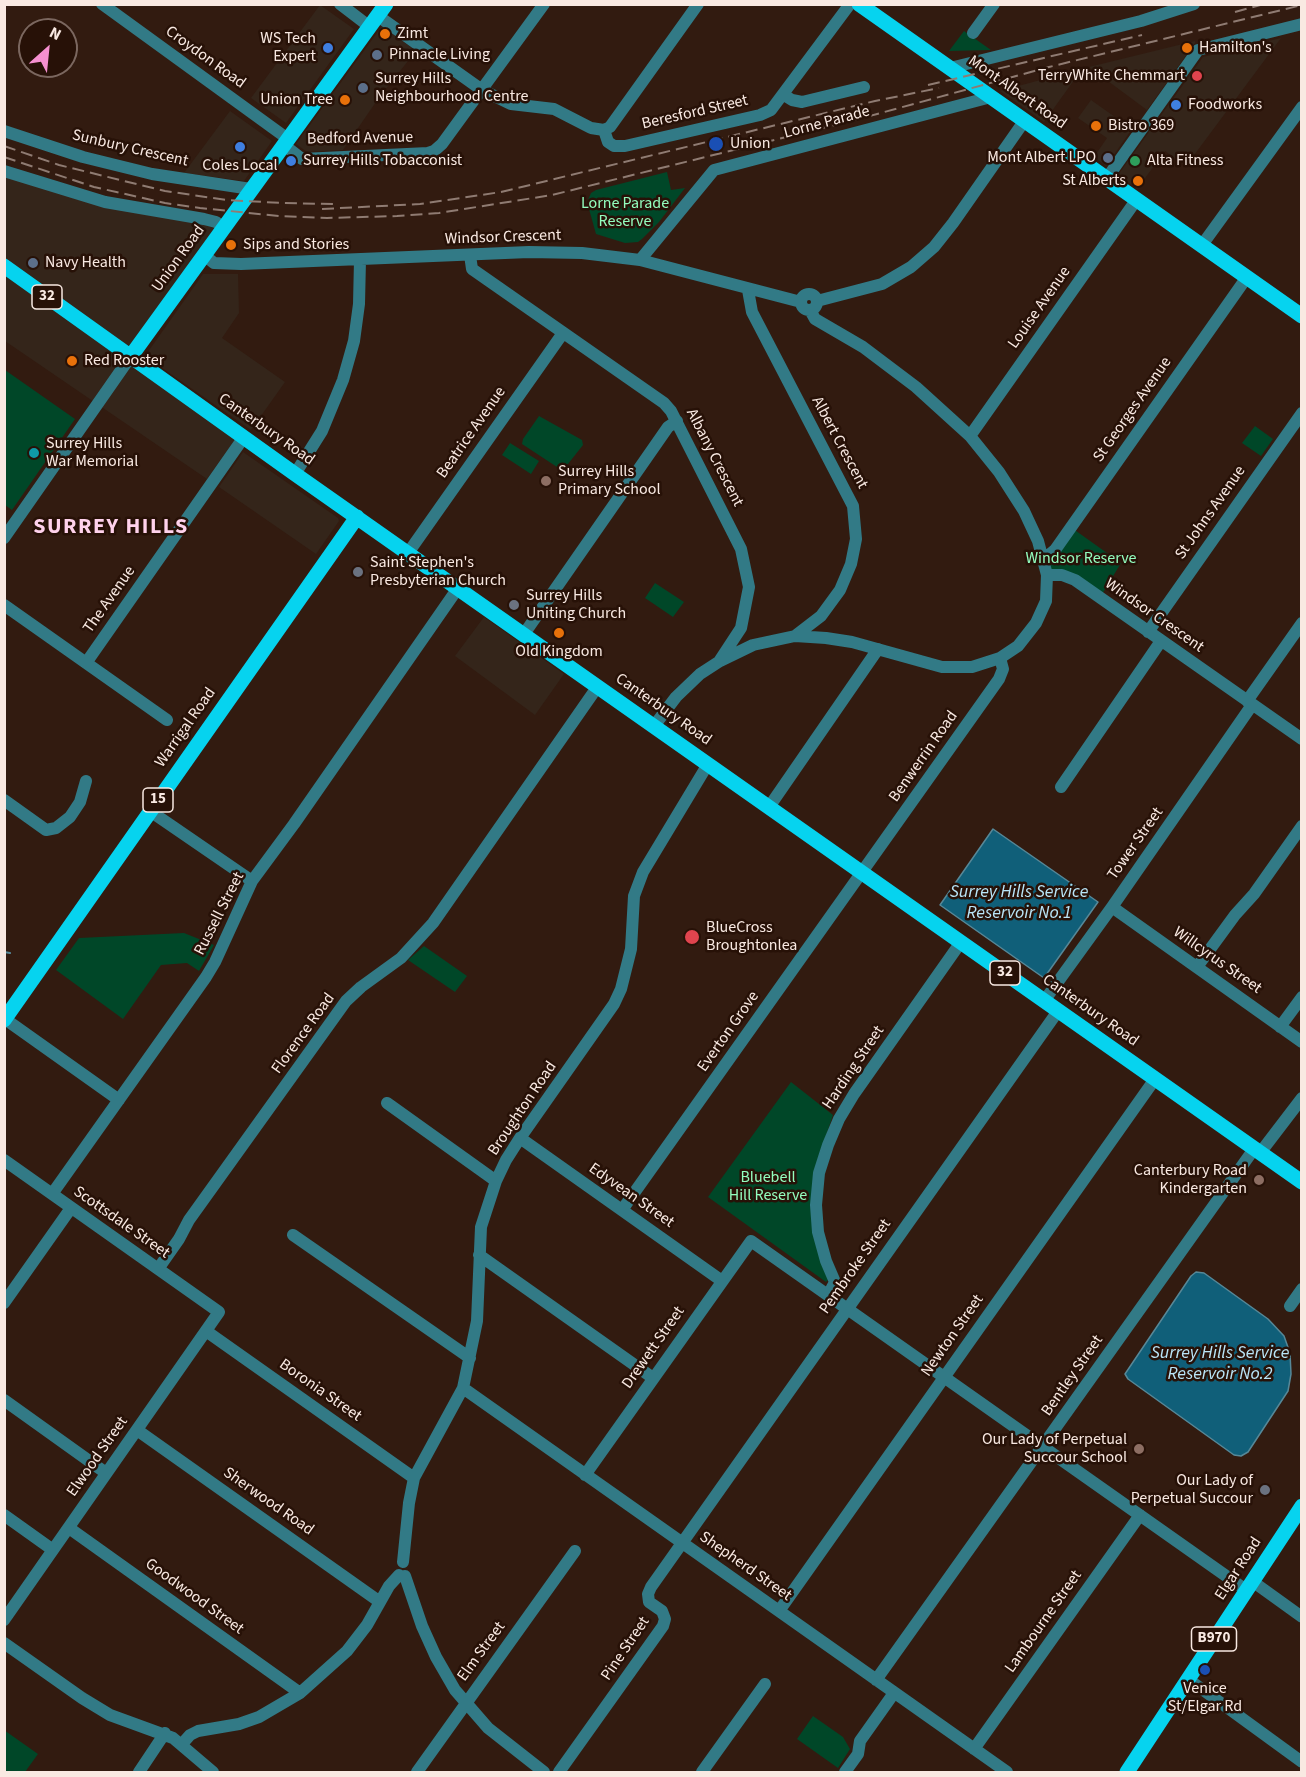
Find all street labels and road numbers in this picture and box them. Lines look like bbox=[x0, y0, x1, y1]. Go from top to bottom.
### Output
street label: Croydon Road bbox=[161, 22, 249, 94]
street label: Mont Albert Road bbox=[964, 52, 1070, 134]
street label: Beresford Street bbox=[640, 91, 750, 135]
street label: Lorne Parade bbox=[782, 102, 872, 144]
street label: Sunbury Crescent bbox=[70, 126, 190, 172]
street label: Bedford Avenue bbox=[307, 128, 413, 150]
street label: Union Road bbox=[148, 222, 210, 296]
street label: Windsor Crescent bbox=[444, 226, 562, 250]
street label: Louise Avenue bbox=[1005, 263, 1075, 353]
road number: 32 bbox=[32, 285, 62, 309]
street label: St Georges Avenue bbox=[1090, 354, 1176, 466]
street label: Beatrice Avenue bbox=[433, 384, 511, 482]
street label: Canterbury Road bbox=[214, 390, 318, 470]
street label: Albert Crescent bbox=[807, 393, 871, 493]
street label: Albany Crescent bbox=[681, 406, 747, 510]
street label: St Johns Avenue bbox=[1172, 463, 1250, 563]
street label: The Avenue bbox=[80, 563, 140, 637]
street label: Windsor Crescent bbox=[1101, 575, 1207, 657]
street label: Canterbury Road bbox=[611, 670, 715, 750]
street label: Warrigal Road bbox=[151, 684, 221, 772]
street label: Benwerrin Road bbox=[886, 708, 962, 806]
road number: 15 bbox=[143, 788, 173, 812]
street label: Tower Street bbox=[1104, 804, 1168, 884]
street label: Russell Street bbox=[191, 869, 249, 959]
street label: Willcyrus Street bbox=[1169, 923, 1265, 999]
road number: 32 bbox=[990, 961, 1020, 985]
street label: Canterbury Road bbox=[1038, 971, 1142, 1051]
street label: Everton Grove bbox=[694, 988, 764, 1076]
street label: Florence Road bbox=[268, 990, 340, 1078]
street label: Harding Street bbox=[819, 1023, 889, 1113]
street label: Broughton Road bbox=[485, 1058, 561, 1160]
street label: Edyvean Street bbox=[585, 1159, 677, 1233]
street label: Scottsdale Street bbox=[69, 1183, 173, 1263]
street label: Pembroke Street bbox=[816, 1216, 896, 1318]
street label: Newton Street bbox=[918, 1291, 988, 1381]
street label: Drewett Street bbox=[619, 1303, 689, 1393]
street label: Bentley Street bbox=[1038, 1332, 1108, 1420]
street label: Boronia Street bbox=[275, 1356, 365, 1426]
street label: Elwood Street bbox=[63, 1413, 133, 1501]
street label: Sherwood Road bbox=[219, 1464, 317, 1540]
street label: Shepherd Street bbox=[695, 1528, 795, 1606]
street label: Elgar Road bbox=[1211, 1534, 1267, 1604]
street label: Goodwood Street bbox=[141, 1555, 247, 1639]
street label: Lambourne Street bbox=[1001, 1567, 1087, 1677]
street label: Pine Street bbox=[598, 1613, 654, 1685]
street label: Elm Street bbox=[454, 1618, 510, 1686]
road number: B970 bbox=[1192, 1627, 1236, 1651]

